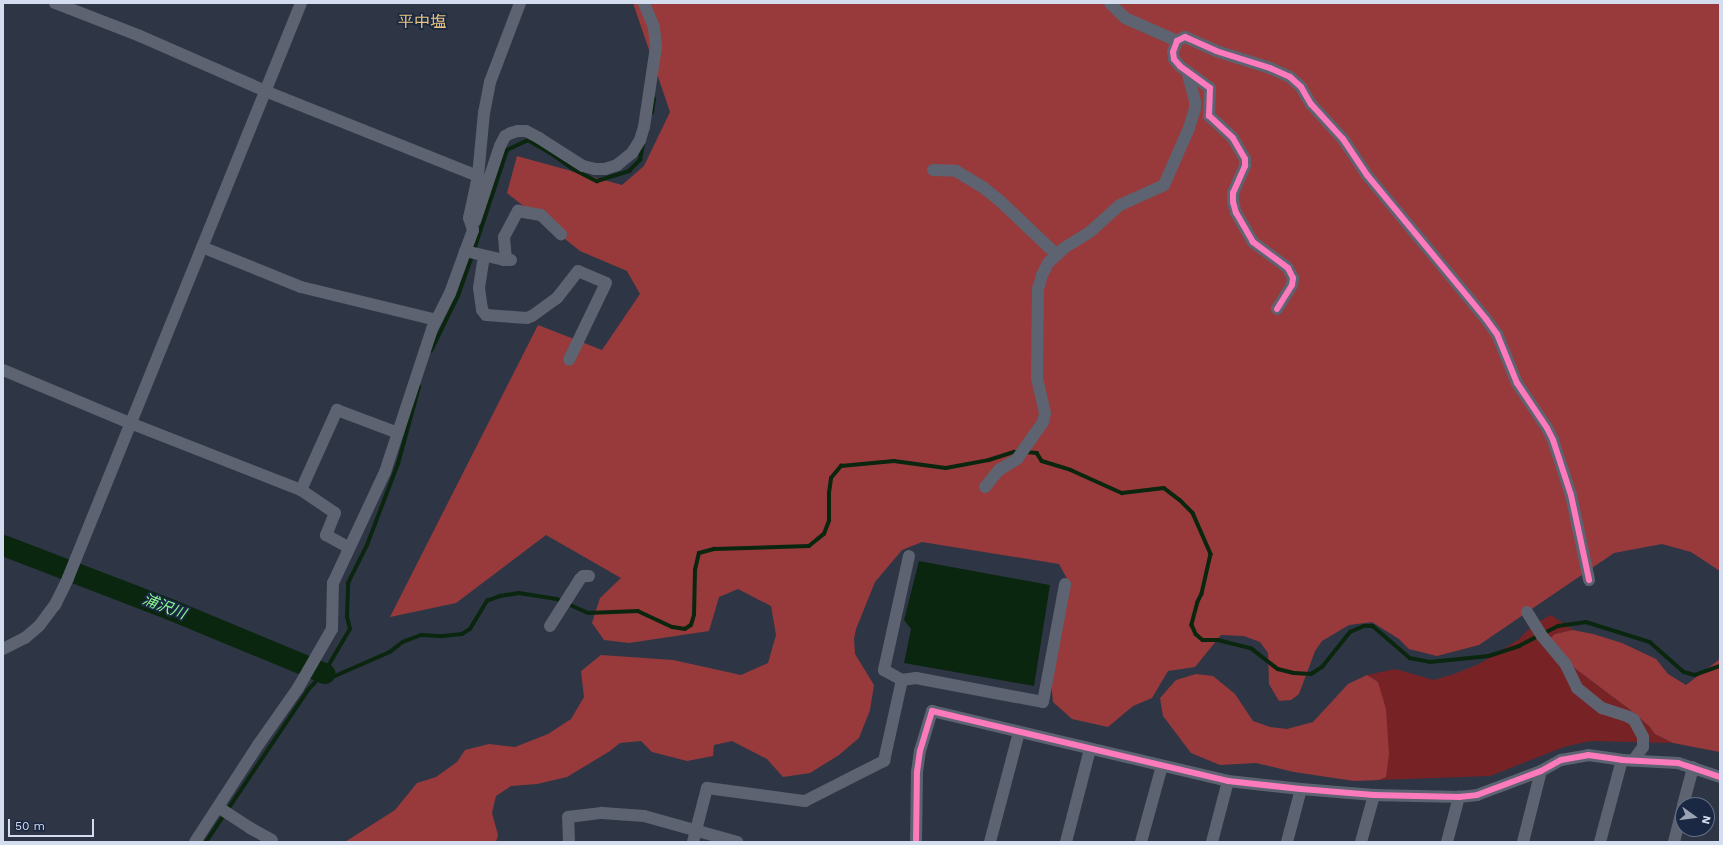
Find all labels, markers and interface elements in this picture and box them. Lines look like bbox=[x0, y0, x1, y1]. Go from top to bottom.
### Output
district label: 平中塩 bbox=[398, 12, 446, 32]
water label: 浦沢川 bbox=[140, 591, 188, 623]
north arrow bbox=[1675, 797, 1715, 837]
scale bar bbox=[10, 811, 96, 837]
text: N bbox=[1699, 814, 1713, 825]
text: 50 m bbox=[15, 819, 45, 833]

